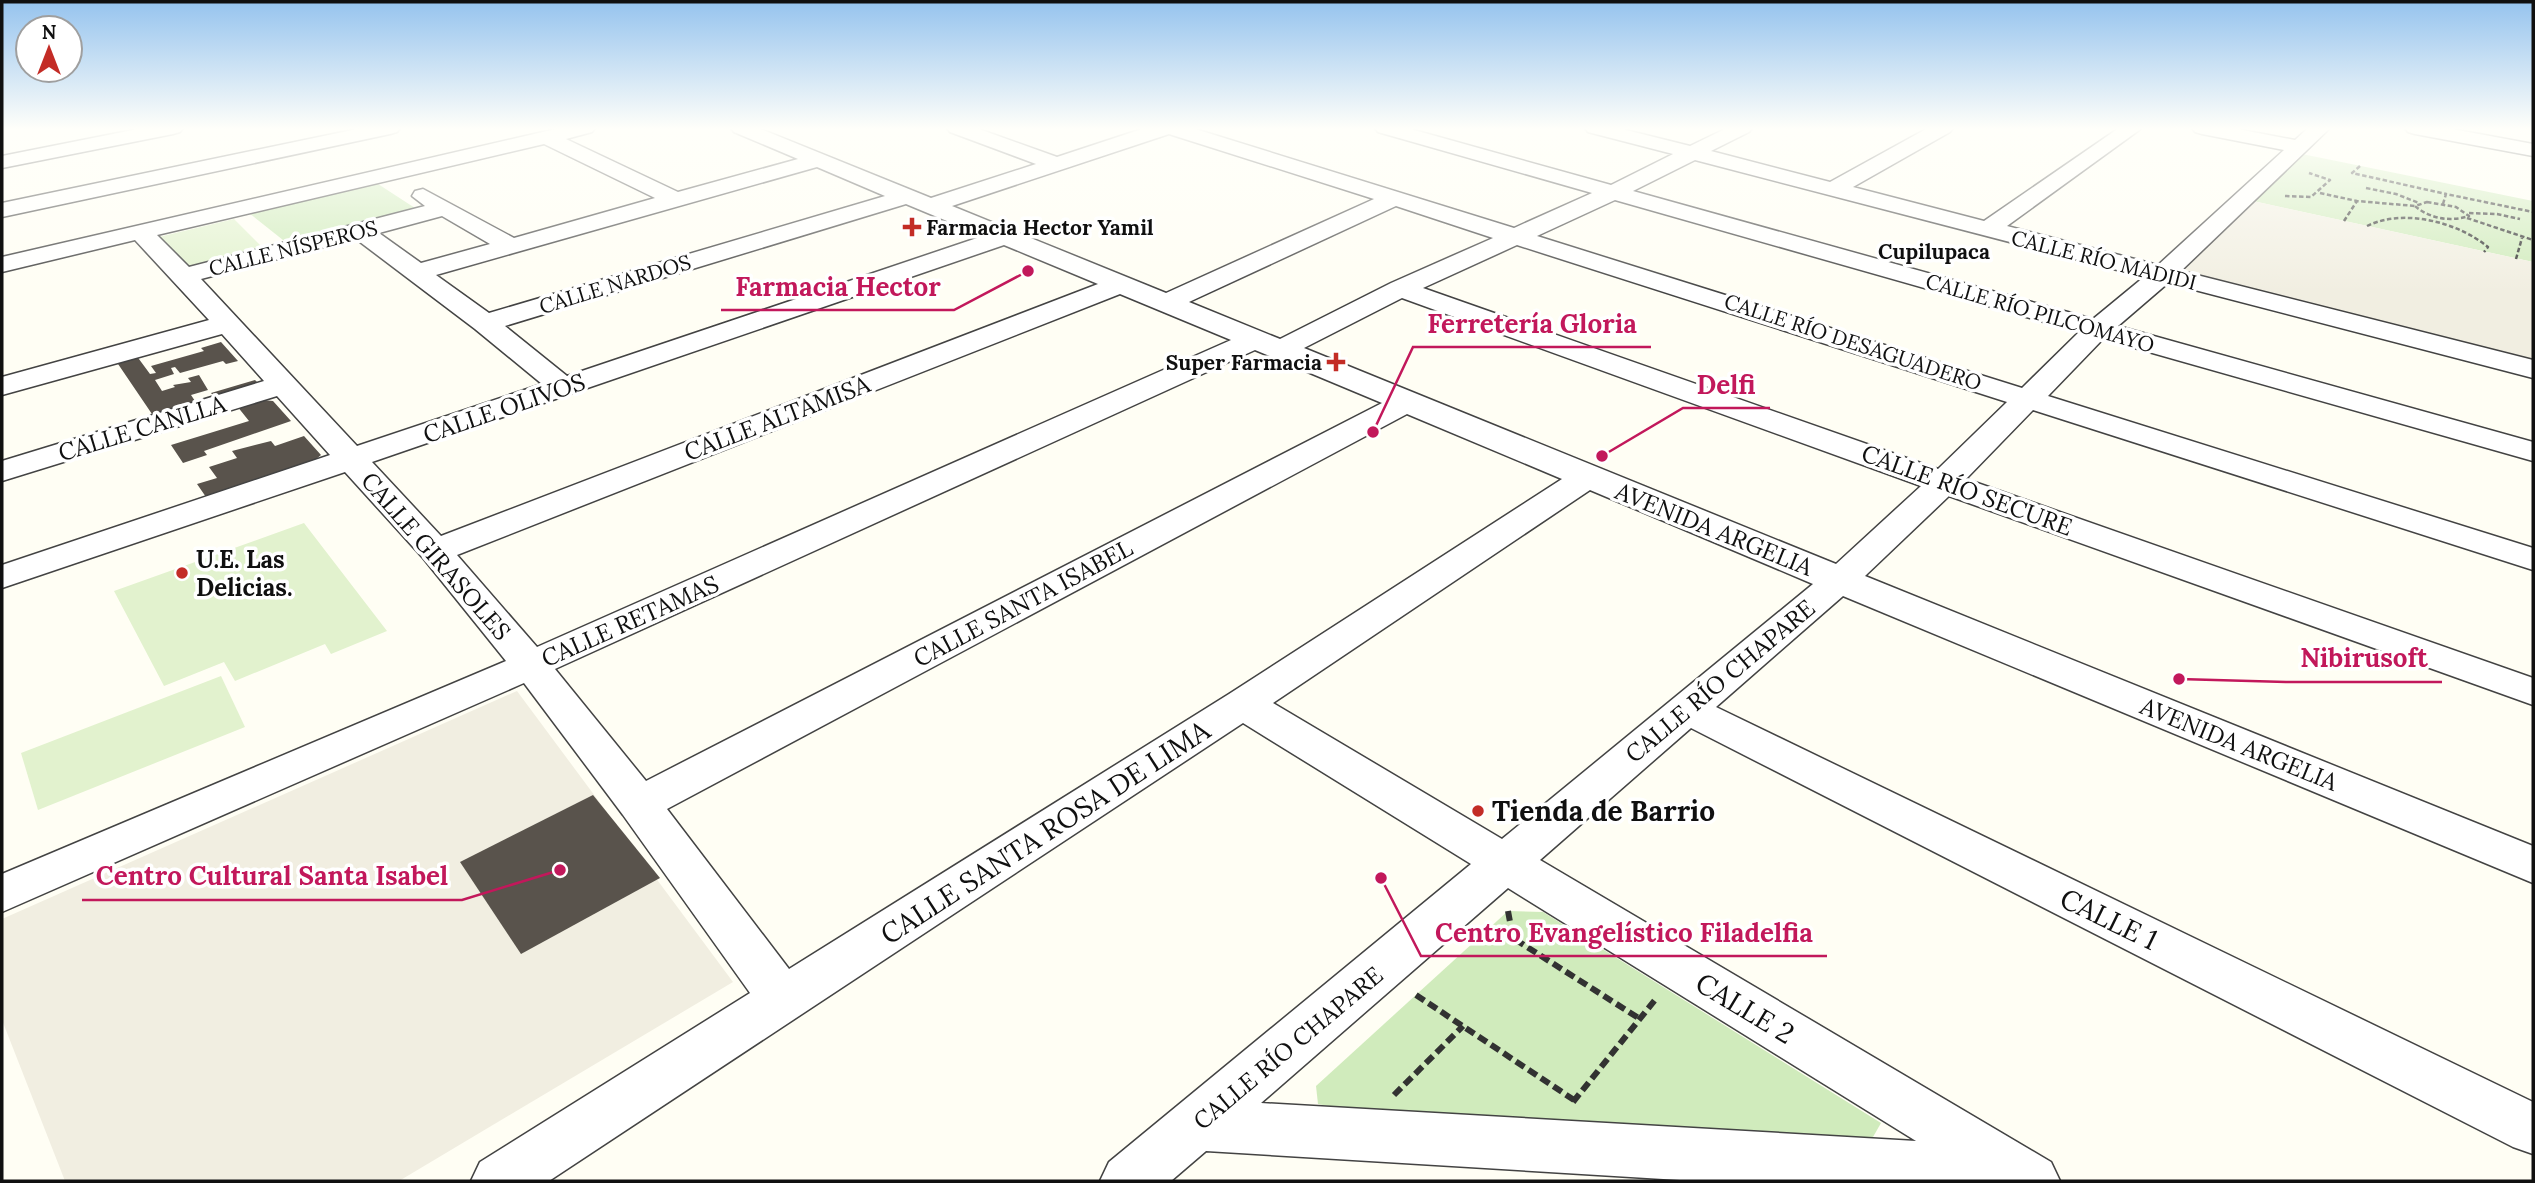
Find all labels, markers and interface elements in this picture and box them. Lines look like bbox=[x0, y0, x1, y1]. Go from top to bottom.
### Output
north arrow bbox=[14, 14, 84, 84]
text: N bbox=[42, 20, 57, 44]
street label: CALLE NÍSPEROS bbox=[206, 214, 380, 282]
place label: Farmacia Hector Yamil bbox=[926, 214, 1154, 241]
marker: Farmacia Hector Yamil bbox=[904, 219, 920, 235]
street label: CALLE RÍO MADIDI bbox=[2009, 224, 2199, 296]
district label: Cupilupaca bbox=[1878, 238, 1990, 265]
street label: CALLE NARDOS bbox=[536, 248, 694, 320]
callout: Farmacia Hector bbox=[721, 263, 954, 310]
street label: CALLE RÍO PILCOMAYO bbox=[1923, 267, 2157, 359]
text: Farmacia Hector bbox=[735, 270, 941, 303]
street label: CALLE RÍO DESAGUADERO bbox=[1721, 288, 1985, 396]
callout: Ferretería Gloria bbox=[1413, 300, 1651, 347]
text: Ferretería Gloria bbox=[1427, 307, 1637, 340]
place label: Super Farmacia bbox=[1166, 349, 1322, 376]
marker: Super Farmacia bbox=[1328, 354, 1344, 370]
callout: Delfi bbox=[1683, 361, 1770, 408]
street label: CALLE OLIVOS bbox=[419, 366, 589, 450]
street label: CALLE ALTAMISA bbox=[680, 368, 875, 468]
text: Delfi bbox=[1696, 368, 1756, 401]
street label: CALLE CANLLA bbox=[54, 388, 230, 468]
street label: CALLE RÍO SECURE bbox=[1857, 437, 2077, 543]
street label: CALLE GIRASOLES bbox=[354, 465, 518, 647]
street label: AVENIDA ARGELIA bbox=[1610, 475, 1818, 583]
street label: CALLE SANTA ISABEL bbox=[908, 532, 1138, 674]
place label: U.E. Las Delicias. bbox=[196, 544, 293, 603]
marker: U.E. Las Delicias. bbox=[174, 565, 190, 581]
street label: CALLE RETAMAS bbox=[536, 568, 724, 674]
street label: CALLE RÍO CHAPARE bbox=[1619, 593, 1821, 769]
callout: Nibirusoft bbox=[2286, 635, 2442, 682]
text: Nibirusoft bbox=[2300, 641, 2429, 674]
street label: AVENIDA ARGELIA bbox=[2135, 690, 2343, 798]
street label: CALLE SANTA ROSA DE LIMA bbox=[874, 712, 1217, 952]
place label: Tienda de Barrio bbox=[1492, 793, 1715, 829]
marker: Tienda de Barrio bbox=[1470, 803, 1486, 819]
callout: Centro Cultural Santa Isabel bbox=[82, 853, 462, 900]
text: Centro Cultural Santa Isabel bbox=[96, 859, 448, 892]
street label: CALLE 1 bbox=[2054, 880, 2164, 958]
callout: Centro Evangelístico Filadelfia bbox=[1421, 909, 1827, 956]
text: Centro Evangelístico Filadelfia bbox=[1435, 916, 1813, 949]
street label: CALLE RÍO CHAPARE bbox=[1187, 960, 1389, 1136]
street label: CALLE 2 bbox=[1689, 964, 1801, 1052]

